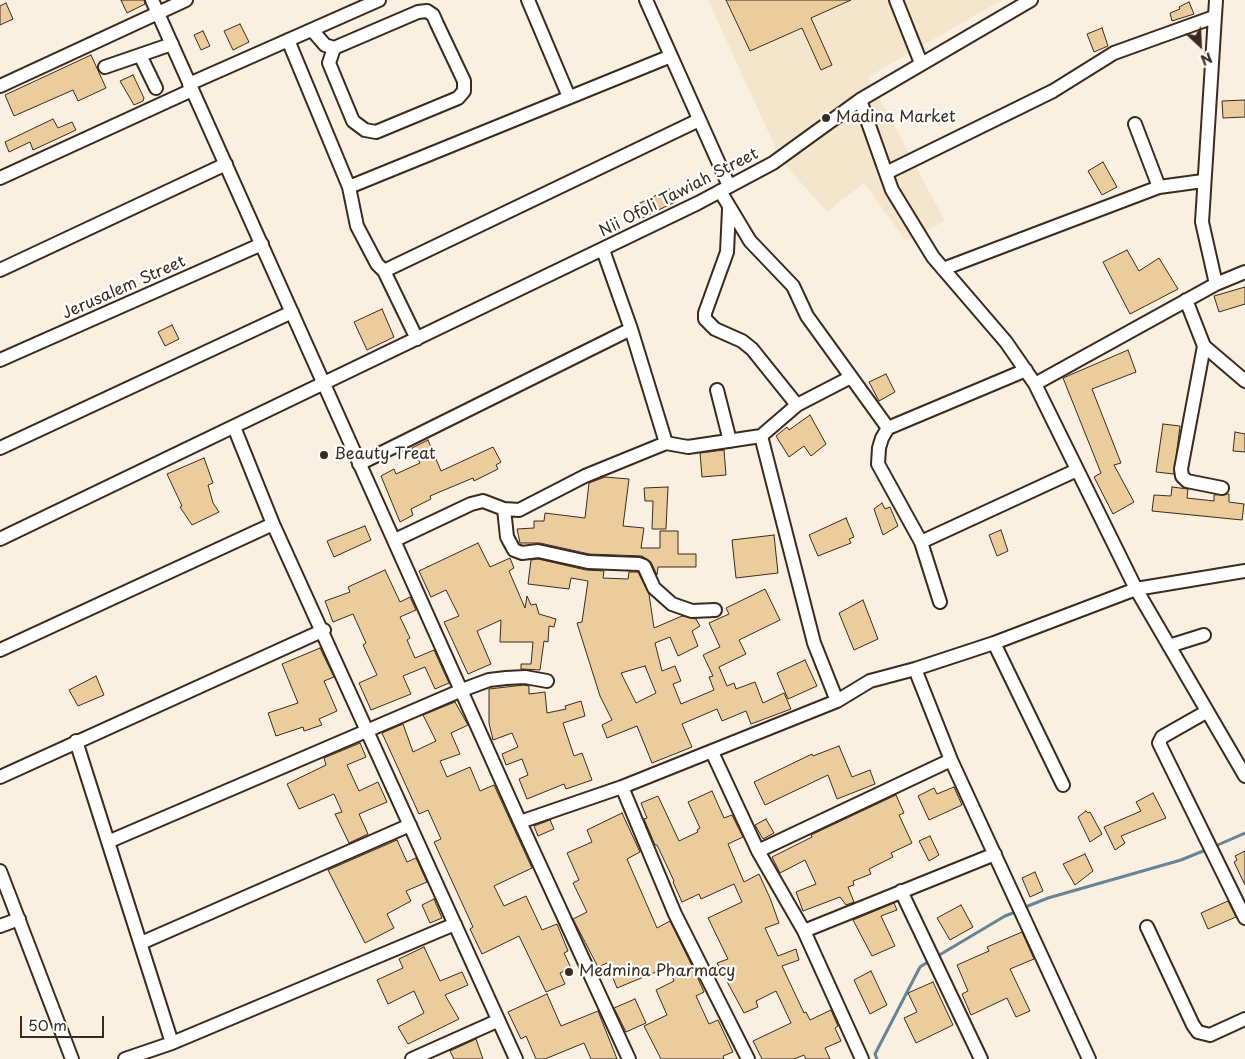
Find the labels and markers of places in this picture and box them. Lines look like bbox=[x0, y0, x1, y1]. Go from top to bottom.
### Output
place label: Madina Market bbox=[836, 108, 955, 128]
marker: Madina Market bbox=[820, 112, 832, 124]
place label: Beauty Treat bbox=[334, 445, 435, 465]
marker: Beauty Treat bbox=[318, 449, 330, 461]
place label: Medmina Pharmacy bbox=[579, 962, 735, 982]
marker: Medmina Pharmacy bbox=[563, 966, 575, 978]

